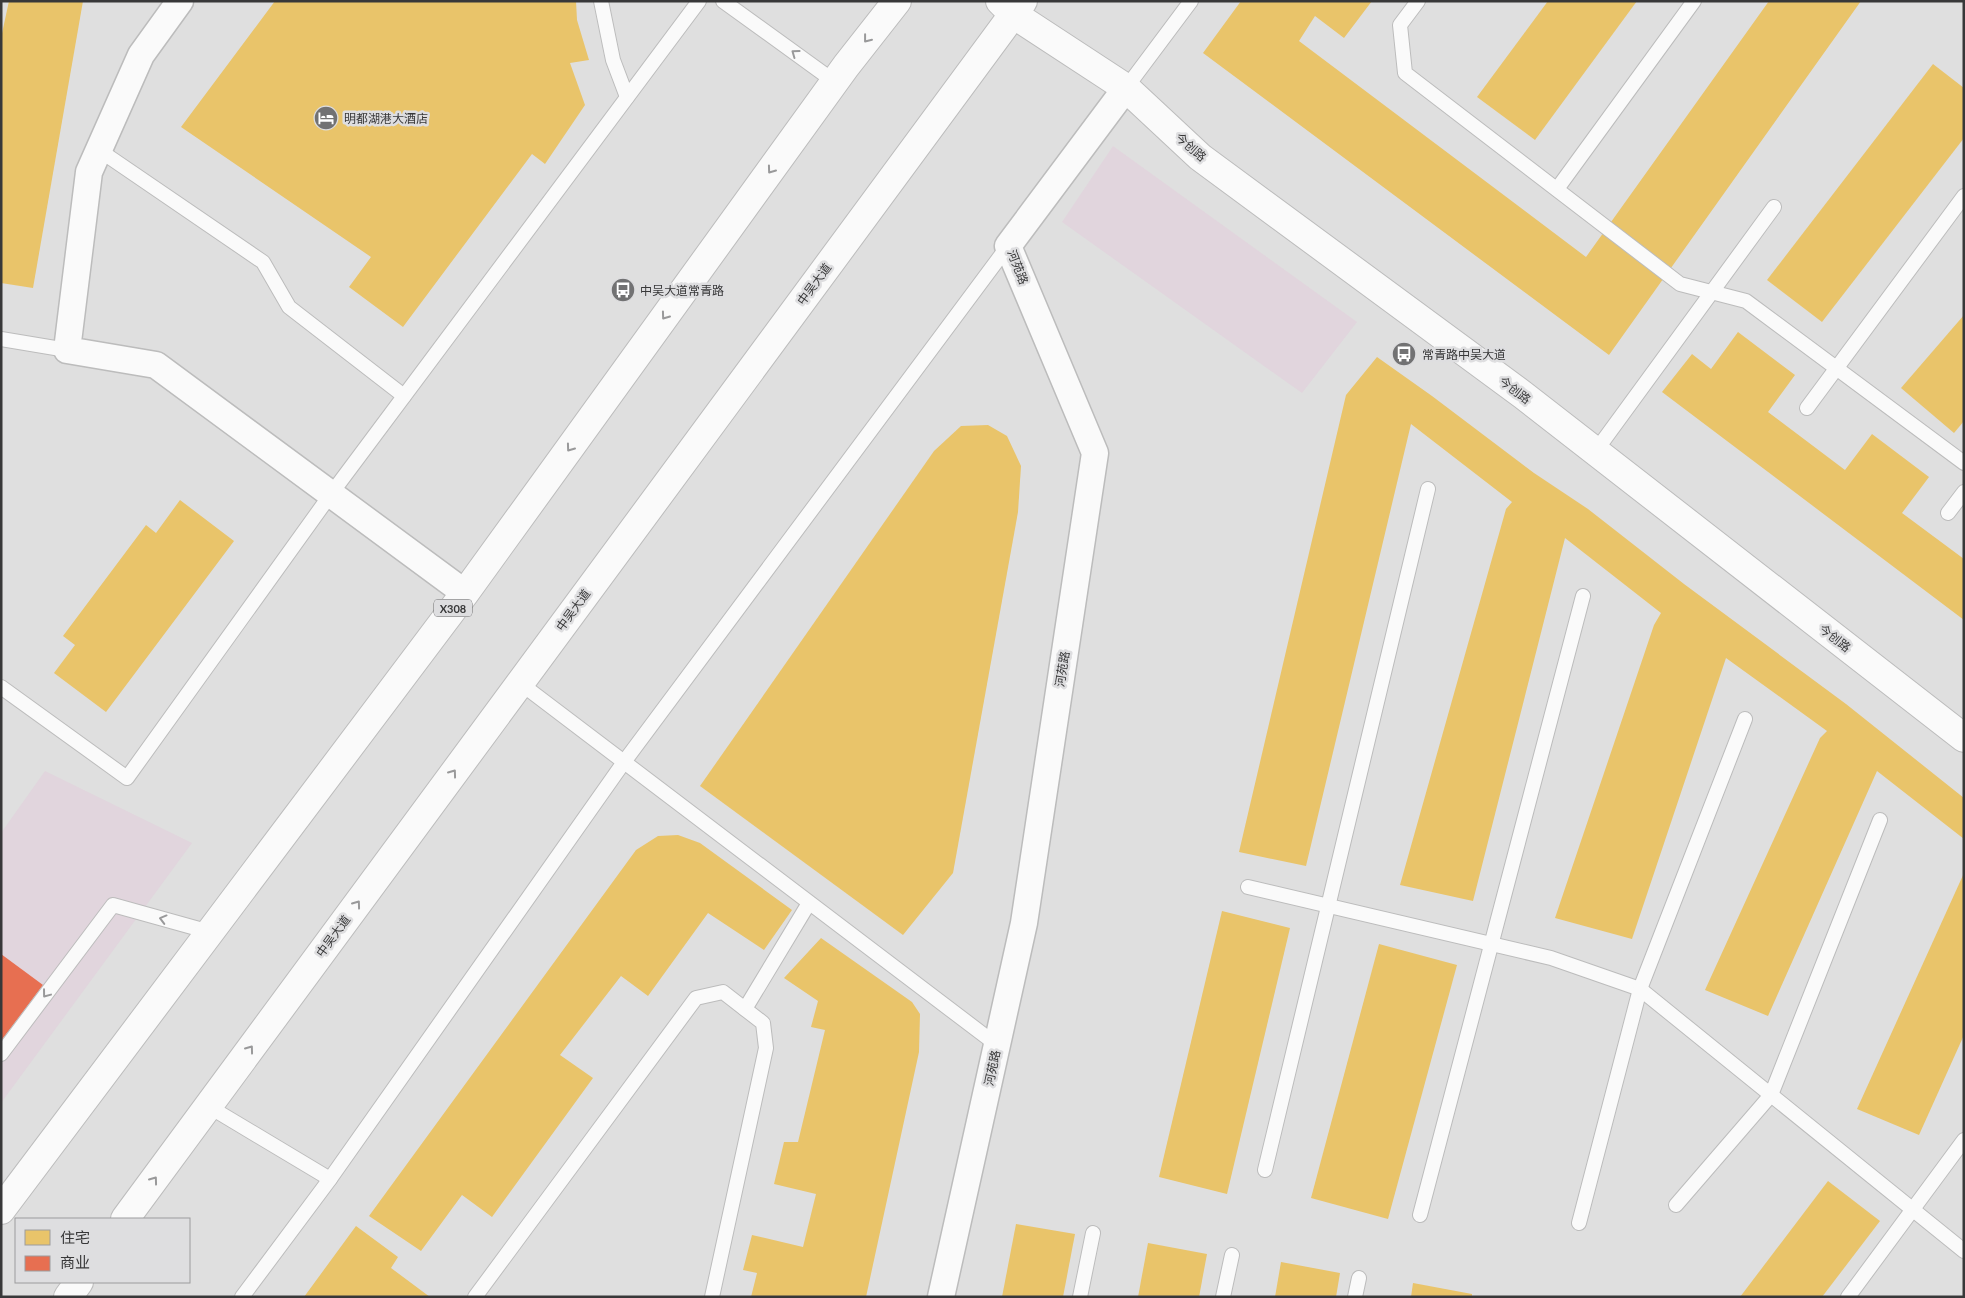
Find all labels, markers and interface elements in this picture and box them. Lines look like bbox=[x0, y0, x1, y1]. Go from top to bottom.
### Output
one-way arrow bbox=[864, 34, 873, 43]
one-way arrow bbox=[791, 50, 801, 59]
hotel icon: 明都湖港大酒店 bbox=[313, 105, 339, 131]
place label: 明都湖港大酒店 bbox=[344, 111, 428, 126]
street label: 今创路 bbox=[1172, 130, 1210, 164]
one-way arrow bbox=[768, 164, 777, 174]
street label: 河苑路 bbox=[1005, 248, 1031, 286]
street label: 中吴大道 bbox=[794, 260, 834, 308]
bus stop icon: 中吴大道常青路 bbox=[610, 277, 636, 303]
place label: 中吴大道常青路 bbox=[640, 283, 724, 298]
one-way arrow bbox=[662, 310, 671, 320]
bus stop icon: 常青路中吴大道 bbox=[1391, 341, 1417, 367]
place label: 常青路中吴大道 bbox=[1422, 347, 1506, 362]
street label: 今创路 bbox=[1496, 373, 1534, 407]
one-way arrow bbox=[567, 442, 576, 452]
street label: 中吴大道 bbox=[553, 586, 593, 634]
road number: X308 bbox=[434, 600, 472, 616]
street label: 今创路 bbox=[1816, 621, 1854, 655]
street label: 河苑路 bbox=[1052, 650, 1072, 688]
one-way arrow bbox=[447, 769, 456, 779]
one-way arrow bbox=[351, 901, 359, 910]
street label: 中吴大道 bbox=[313, 912, 353, 960]
one-way arrow bbox=[159, 915, 168, 925]
one-way arrow bbox=[44, 988, 52, 997]
one-way arrow bbox=[244, 1045, 253, 1055]
street label: 河苑路 bbox=[981, 1049, 1003, 1087]
one-way arrow bbox=[148, 1177, 156, 1186]
legend bbox=[15, 1218, 190, 1283]
text: 住宅 bbox=[60, 1228, 90, 1246]
text: 商业 bbox=[60, 1253, 90, 1271]

